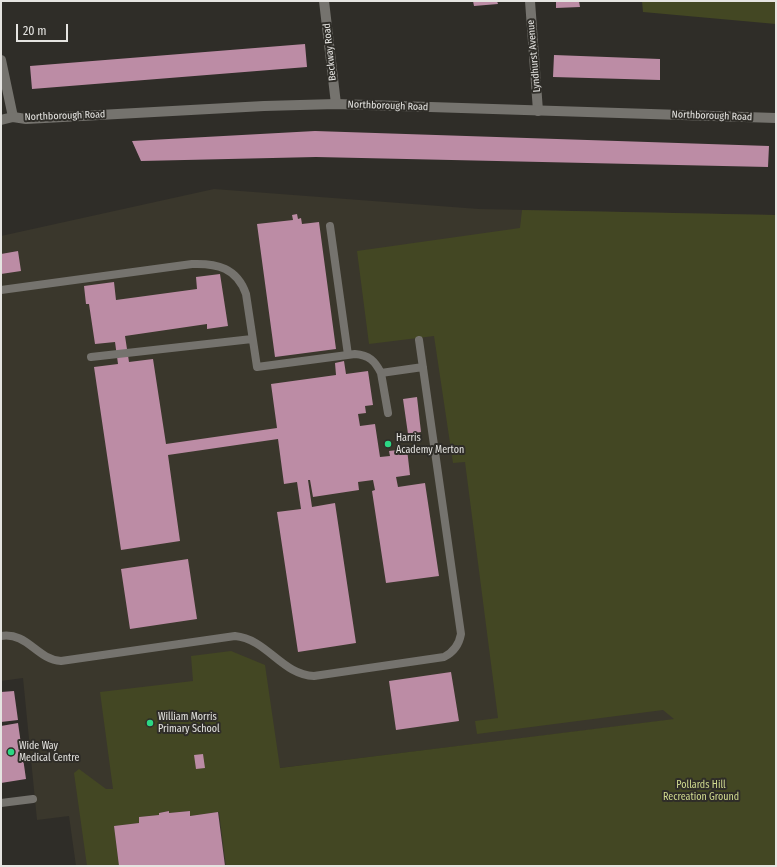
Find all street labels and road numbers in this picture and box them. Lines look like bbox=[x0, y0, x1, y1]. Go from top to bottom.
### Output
street label: Lyndhurst Avenue bbox=[525, 19, 543, 93]
street label: Beckway Road bbox=[321, 23, 339, 81]
street label: Northborough Road bbox=[347, 99, 429, 113]
street label: Northborough Road bbox=[24, 109, 106, 123]
street label: Northborough Road bbox=[671, 109, 753, 123]

